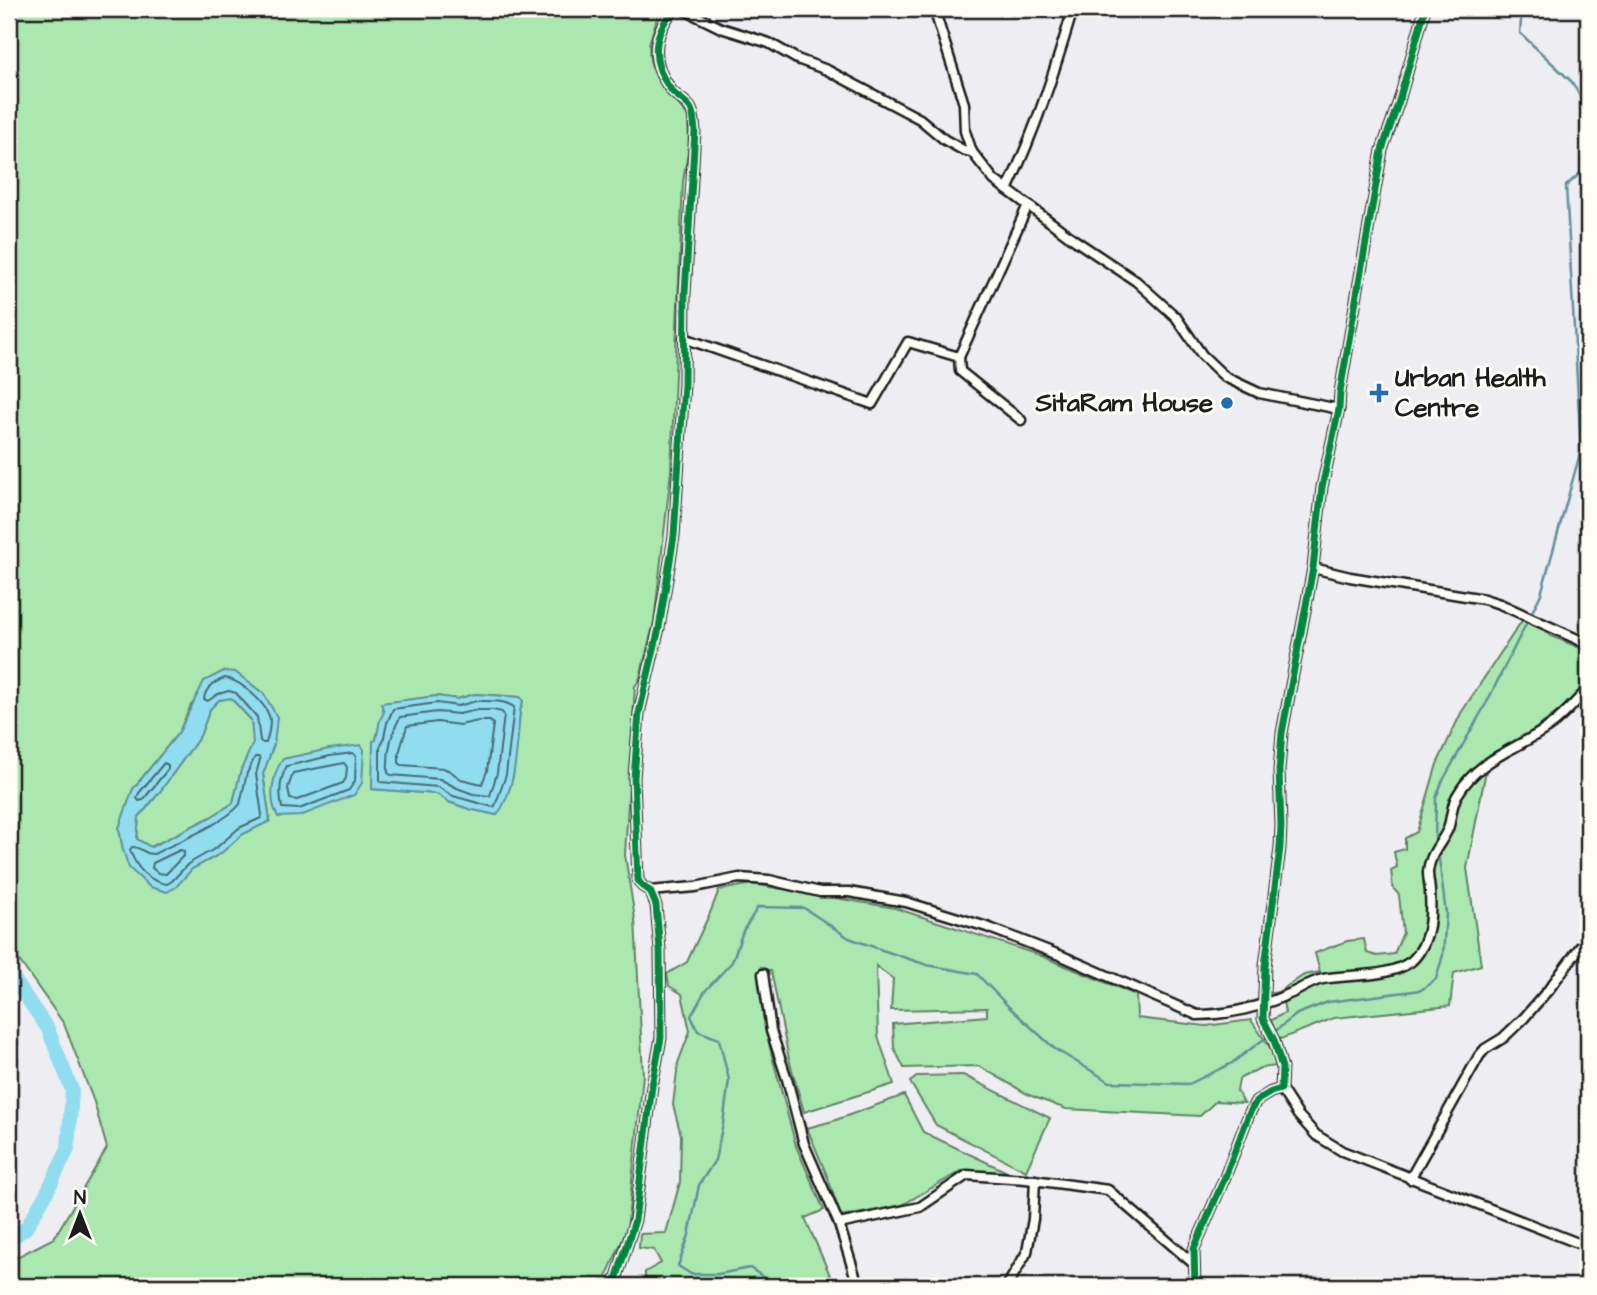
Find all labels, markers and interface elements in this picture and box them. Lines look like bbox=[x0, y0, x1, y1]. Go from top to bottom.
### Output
place label: Urban Health Centre bbox=[1395, 360, 1547, 426]
marker: Urban Health Centre bbox=[1369, 383, 1389, 403]
place label: SitaRam House bbox=[1035, 385, 1213, 421]
marker: SitaRam House bbox=[1219, 395, 1235, 411]
north arrow bbox=[46, 1180, 116, 1250]
text: N bbox=[74, 1185, 86, 1212]

